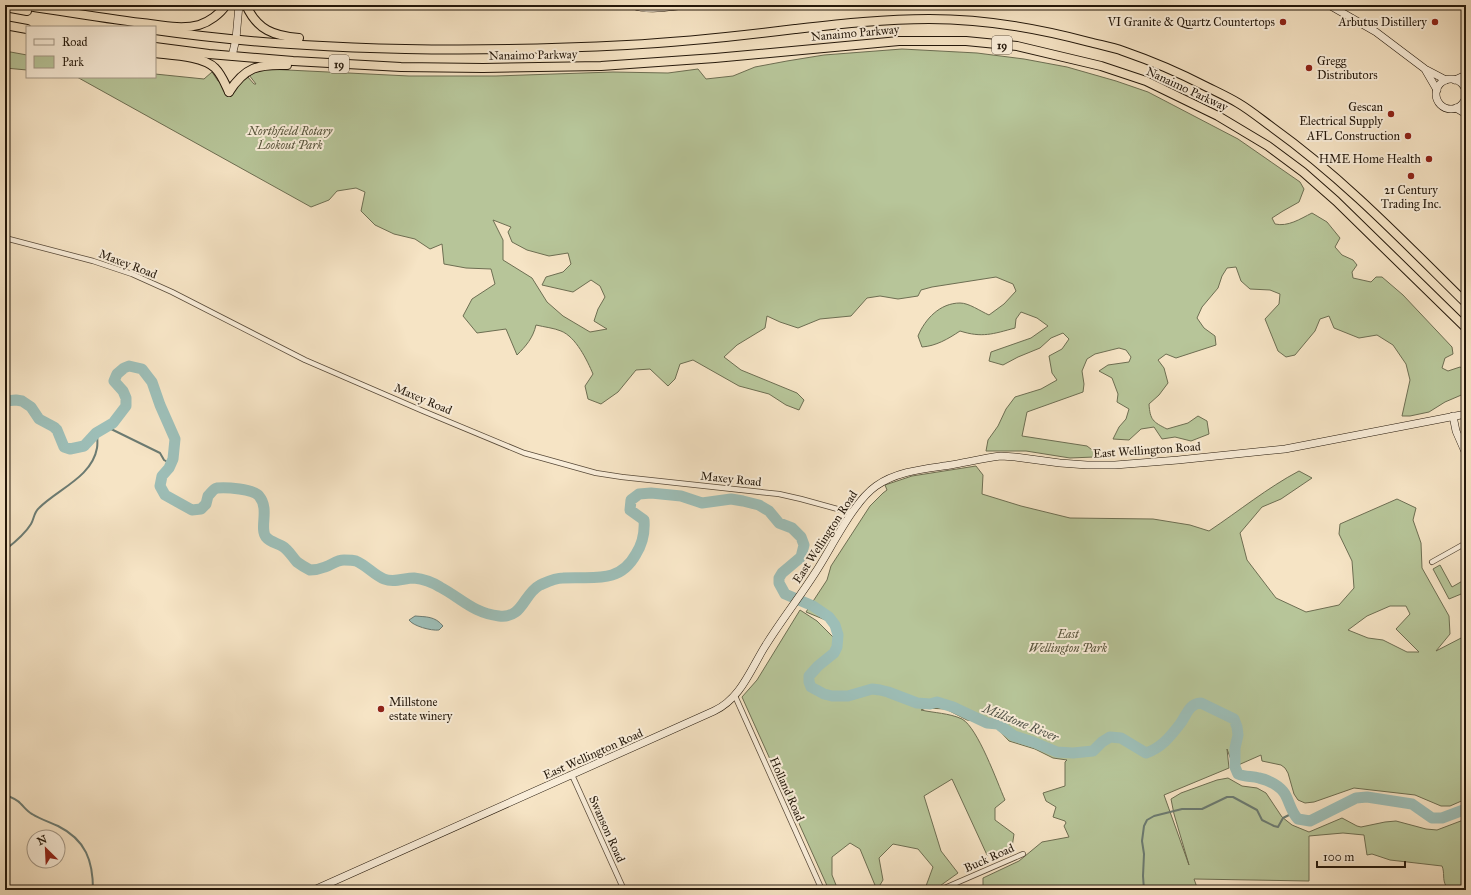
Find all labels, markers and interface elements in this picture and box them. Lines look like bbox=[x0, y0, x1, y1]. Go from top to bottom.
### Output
place label: VI Granite & Quartz Countertops bbox=[1107, 15, 1275, 29]
place label: Arbutus Distillery bbox=[1337, 15, 1427, 29]
marker: VI Granite & Quartz Countertops bbox=[1278, 17, 1288, 27]
marker: Arbutus Distillery bbox=[1430, 17, 1440, 27]
street label: Nanaimo Parkway bbox=[810, 22, 900, 44]
legend bbox=[26, 26, 156, 78]
text: Road bbox=[62, 35, 88, 49]
road number: 19 bbox=[992, 36, 1012, 54]
street label: Nanaimo Parkway bbox=[489, 47, 578, 63]
place label: Gregg Distributors bbox=[1317, 54, 1378, 82]
text: Park bbox=[62, 55, 84, 69]
road number: 19 bbox=[329, 55, 349, 73]
marker: Gregg Distributors bbox=[1304, 63, 1314, 73]
street label: Nanaimo Parkway bbox=[1144, 64, 1230, 114]
place label: Gescan Electrical Supply bbox=[1299, 100, 1383, 128]
marker: Gescan Electrical Supply bbox=[1386, 109, 1396, 119]
park label: Northfield Rotary Lookout Park bbox=[247, 124, 333, 152]
place label: AFL Construction bbox=[1306, 129, 1401, 143]
marker: AFL Construction bbox=[1403, 131, 1413, 141]
place label: HME Home Health bbox=[1319, 152, 1421, 166]
marker: HME Home Health bbox=[1424, 154, 1434, 164]
marker: 21 Century Trading Inc. bbox=[1406, 171, 1416, 181]
place label: 21 Century Trading Inc. bbox=[1381, 183, 1441, 212]
street label: Maxey Road bbox=[97, 246, 159, 282]
street label: Maxey Road bbox=[392, 381, 454, 417]
street label: East Wellington Road bbox=[1093, 439, 1201, 462]
street label: Maxey Road bbox=[700, 469, 762, 489]
street label: East Wellington Road bbox=[790, 488, 861, 587]
park label: East Wellington Park bbox=[1029, 627, 1108, 655]
place label: Millstone estate winery bbox=[389, 695, 453, 723]
water label: Millstone River bbox=[979, 700, 1061, 746]
marker: Millstone estate winery bbox=[376, 704, 386, 714]
street label: East Wellington Road bbox=[541, 726, 645, 783]
street label: Holland Road bbox=[767, 755, 807, 823]
street label: Swanson Road bbox=[586, 794, 628, 864]
north arrow bbox=[26, 829, 66, 869]
text: N bbox=[35, 832, 50, 848]
street label: Buck Road bbox=[962, 841, 1016, 875]
scale bar bbox=[1317, 843, 1405, 869]
text: 100 m bbox=[1323, 850, 1354, 864]

